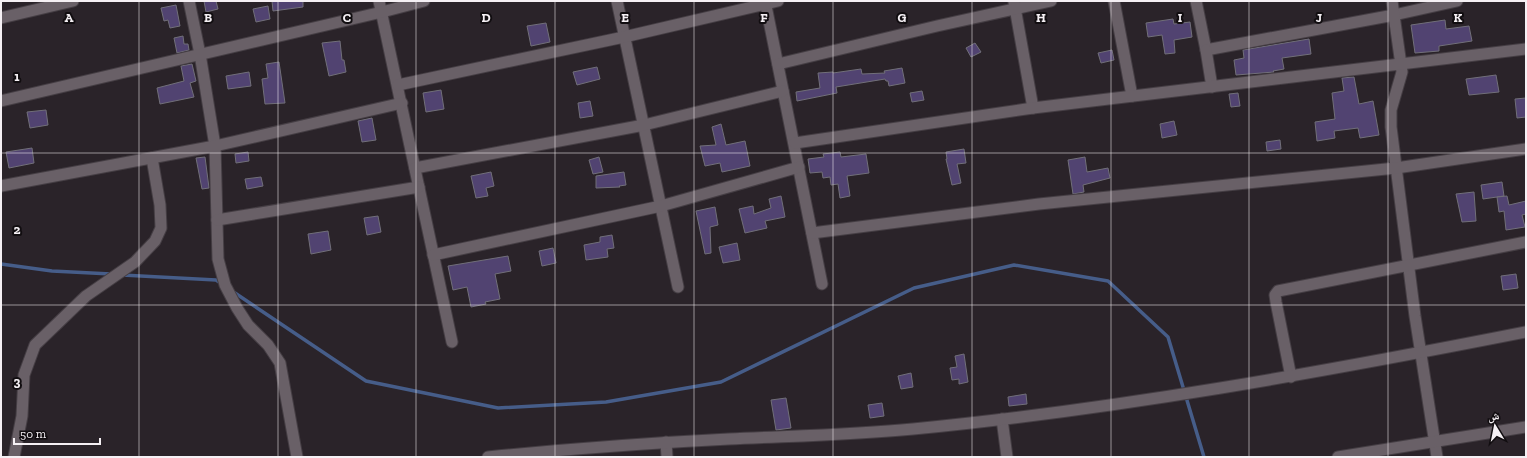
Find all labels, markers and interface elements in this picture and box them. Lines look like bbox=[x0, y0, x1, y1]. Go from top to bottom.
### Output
text: A bbox=[65, 10, 74, 25]
text: B bbox=[204, 10, 212, 25]
text: C bbox=[343, 10, 351, 25]
text: D bbox=[481, 10, 491, 25]
text: E bbox=[621, 10, 629, 25]
text: F bbox=[760, 10, 768, 25]
text: G bbox=[898, 10, 907, 25]
text: H bbox=[1036, 10, 1046, 25]
text: I bbox=[1178, 10, 1183, 25]
text: J bbox=[1316, 10, 1322, 25]
text: K bbox=[1454, 10, 1463, 25]
text: 1 bbox=[14, 69, 20, 84]
text: 2 bbox=[14, 222, 21, 237]
text: 3 bbox=[14, 374, 21, 389]
north arrow bbox=[1475, 406, 1515, 446]
text: ش bbox=[1486, 409, 1501, 425]
scale bar bbox=[14, 420, 100, 446]
text: 50 m bbox=[20, 427, 47, 441]

